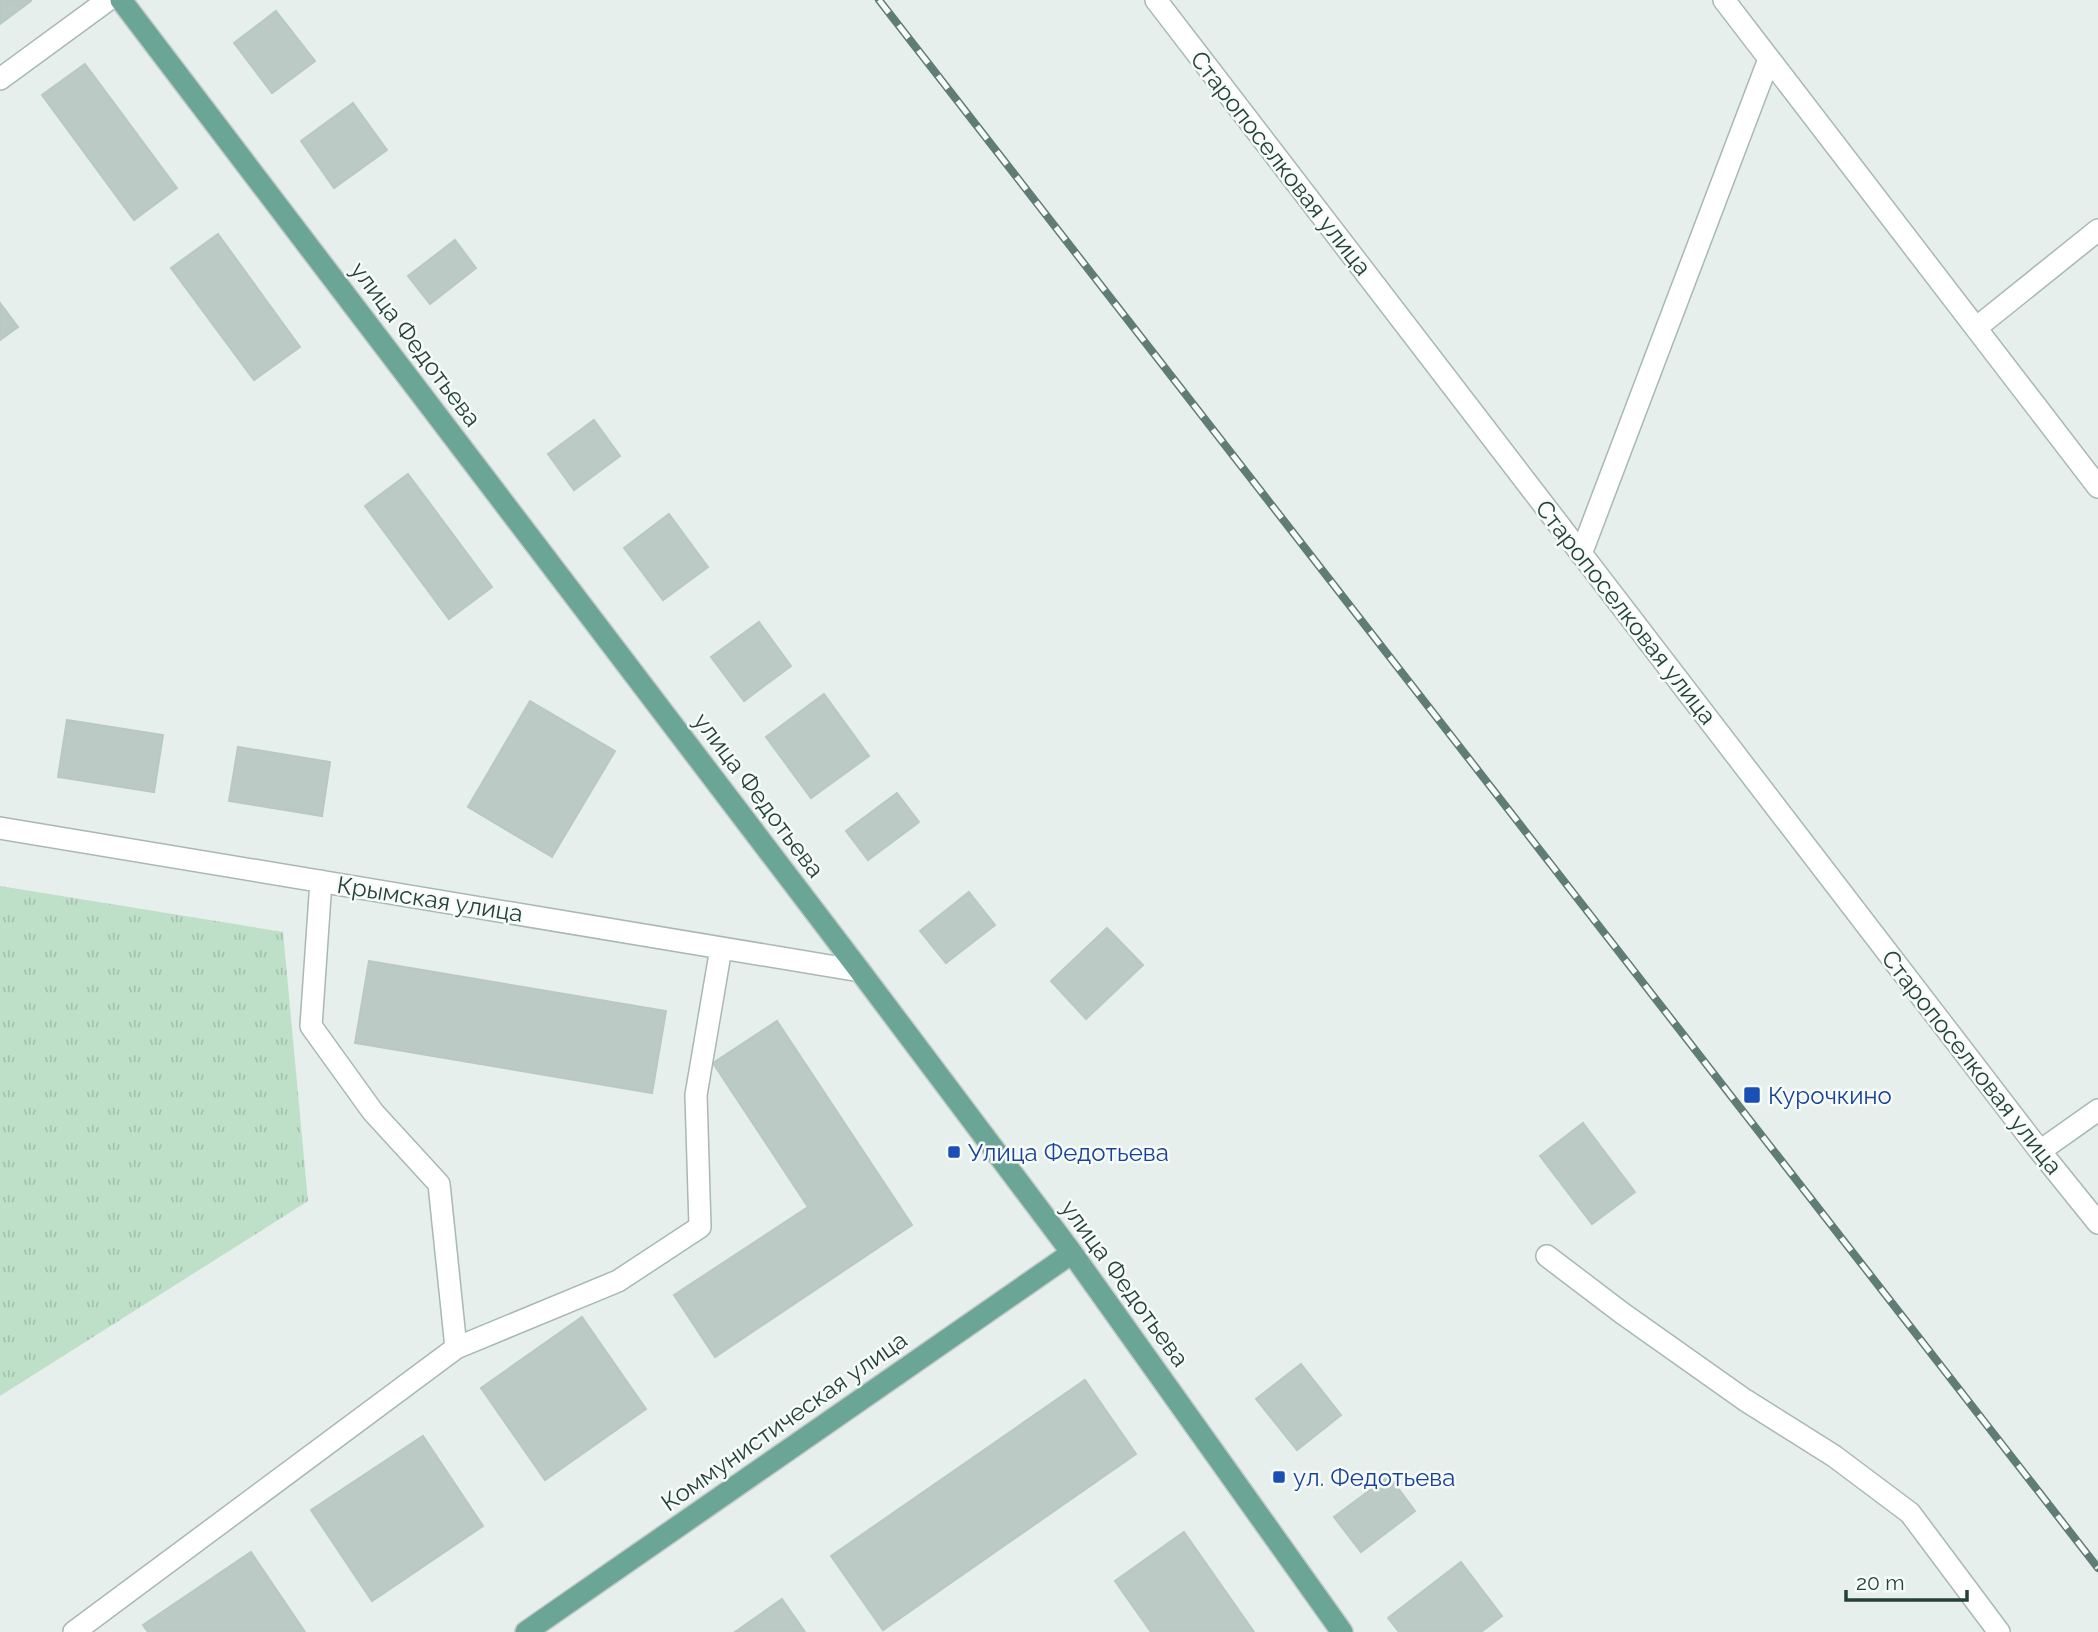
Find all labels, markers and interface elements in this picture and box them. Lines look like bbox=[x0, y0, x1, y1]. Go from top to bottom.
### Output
street label: Старопоселковая улица bbox=[1184, 45, 1378, 281]
street label: улица Федотьева bbox=[345, 256, 487, 432]
street label: Старопоселковая улица bbox=[1529, 494, 1723, 730]
street label: улица Федотьева bbox=[688, 707, 830, 883]
street label: Крымская улица bbox=[335, 870, 525, 928]
street label: Старопоселковая улица bbox=[1875, 944, 2069, 1180]
place label: Курочкино bbox=[1768, 1081, 1892, 1110]
marker: Курочкино bbox=[1742, 1085, 1762, 1105]
place label: Улица Федотьева bbox=[968, 1138, 1169, 1167]
marker: Улица Федотьева bbox=[946, 1144, 962, 1160]
street label: улица Федотьева bbox=[1055, 1194, 1195, 1372]
street label: Коммунистическая улица bbox=[655, 1325, 913, 1517]
place label: ул. Федотьева bbox=[1293, 1463, 1455, 1492]
marker: ул. Федотьева bbox=[1271, 1469, 1287, 1485]
scale bar bbox=[1846, 1558, 1967, 1602]
text: 20 m bbox=[1856, 1570, 1904, 1595]

